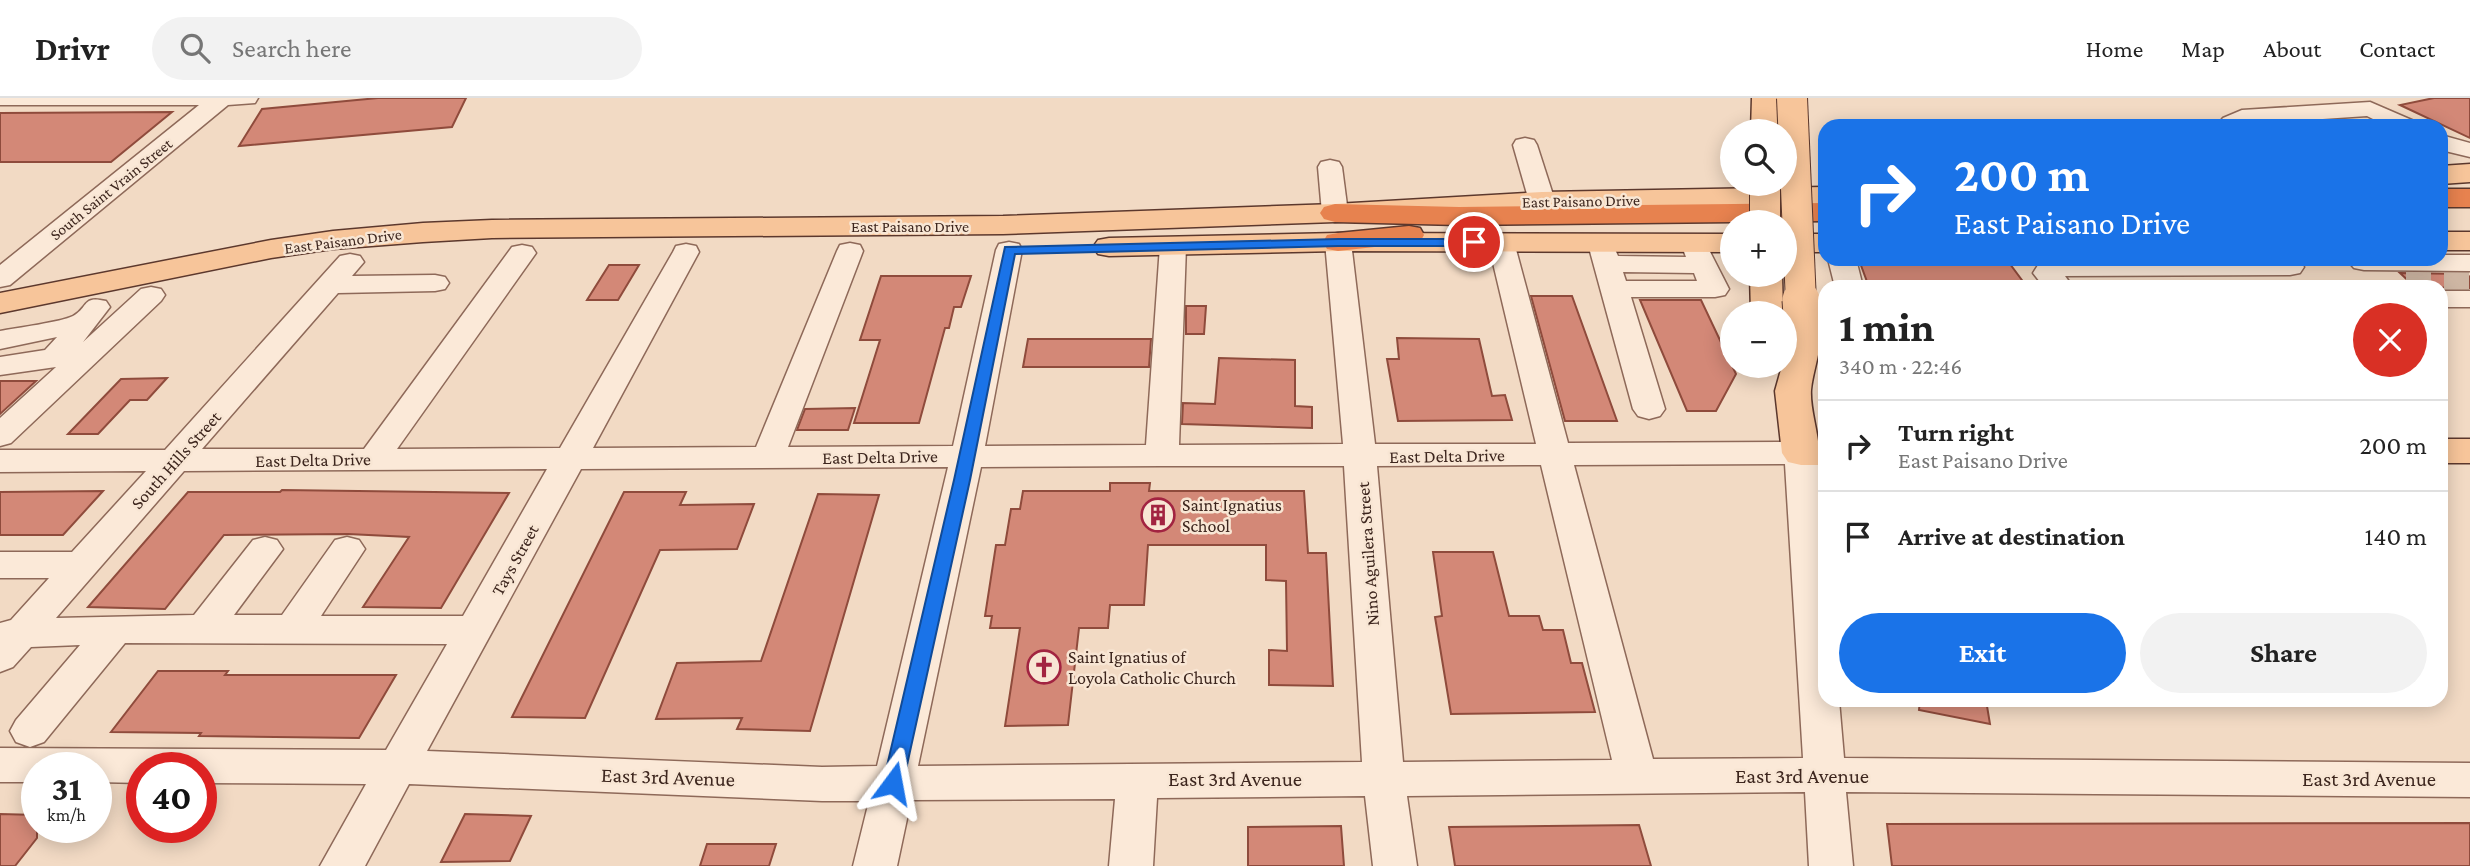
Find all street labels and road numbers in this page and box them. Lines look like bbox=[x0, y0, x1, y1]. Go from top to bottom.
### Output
street label: South Saint Vrain Street bbox=[47, 134, 176, 243]
street label: East Paisano Drive bbox=[1522, 191, 1640, 211]
street label: East Paisano Drive bbox=[851, 218, 969, 235]
street label: East Paisano Drive bbox=[283, 225, 403, 257]
street label: South Hills Street bbox=[127, 406, 226, 513]
street label: East Delta Drive bbox=[1389, 445, 1505, 467]
street label: East Delta Drive bbox=[822, 446, 938, 468]
street label: East Delta Drive bbox=[255, 449, 371, 471]
street label: Nino Aguilera Street bbox=[1353, 480, 1383, 627]
street label: Tays Street bbox=[487, 520, 543, 599]
street label: East 3rd Avenue bbox=[601, 763, 735, 791]
street label: East 3rd Avenue bbox=[1735, 764, 1869, 788]
street label: East 3rd Avenue bbox=[1168, 767, 1302, 791]
street label: East 3rd Avenue bbox=[2302, 767, 2436, 791]

